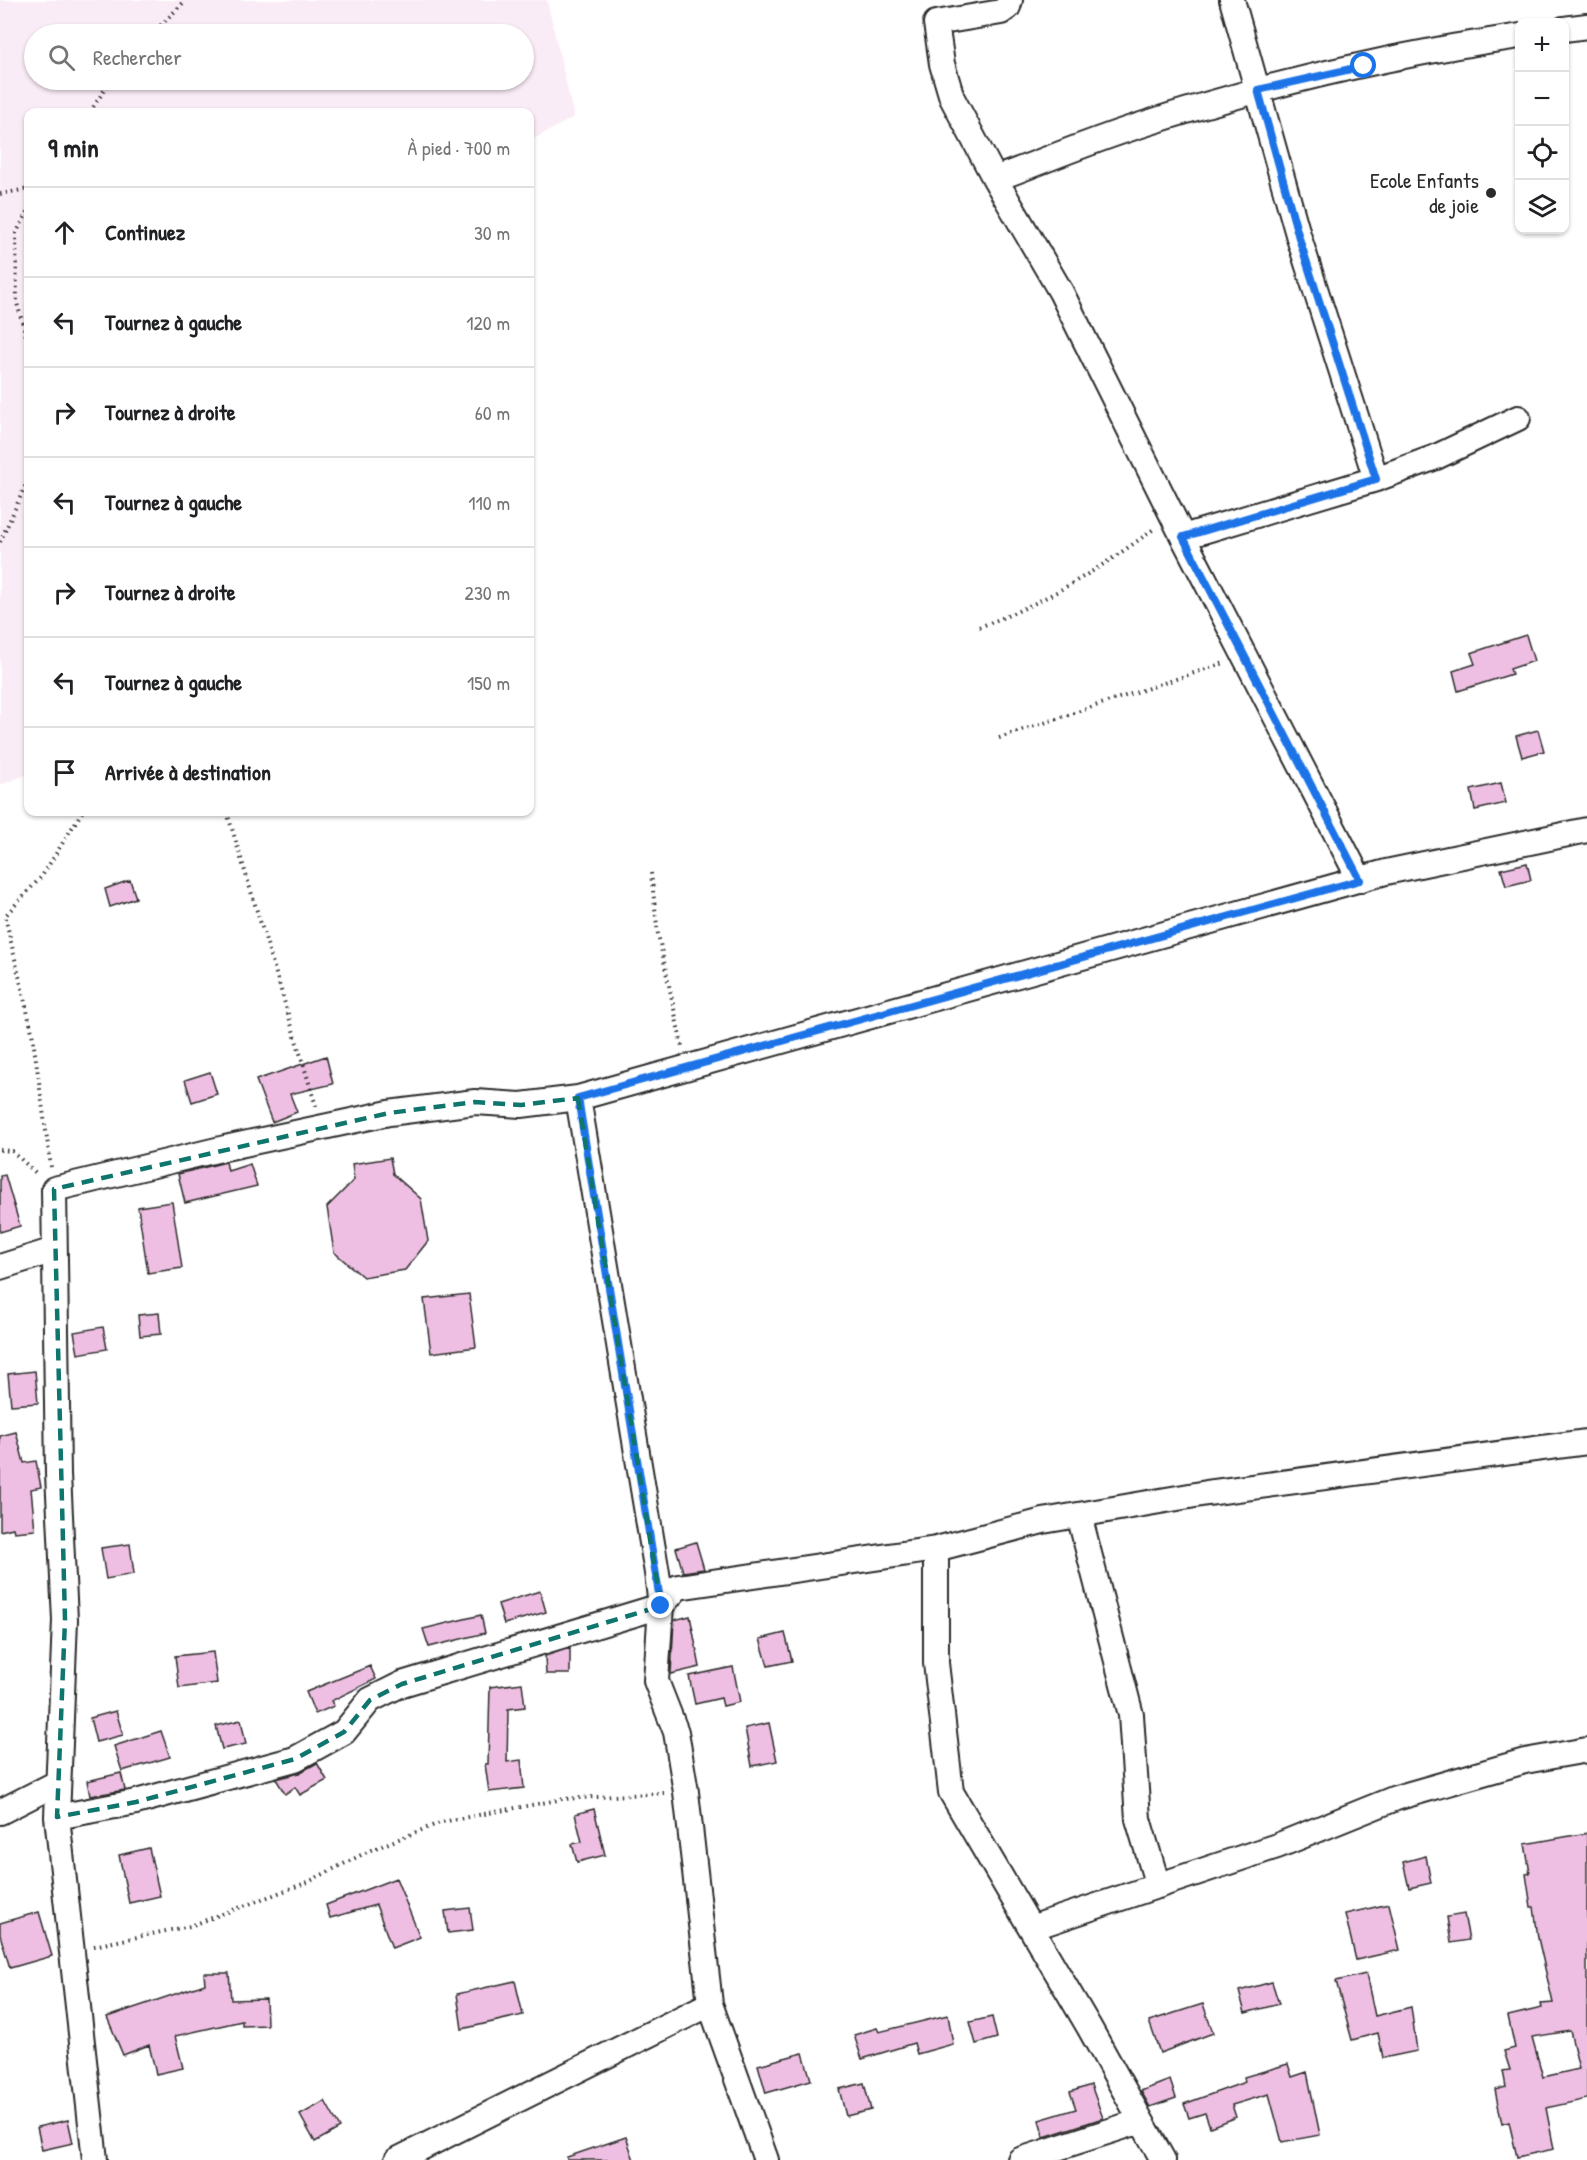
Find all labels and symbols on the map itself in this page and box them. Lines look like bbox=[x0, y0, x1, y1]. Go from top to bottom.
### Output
route start bbox=[1350, 52, 1376, 78]
place label: Ecole Enfants de joie bbox=[1370, 165, 1479, 220]
marker: Ecole Enfants de joie bbox=[1484, 186, 1498, 200]
route end bbox=[647, 1592, 673, 1618]

